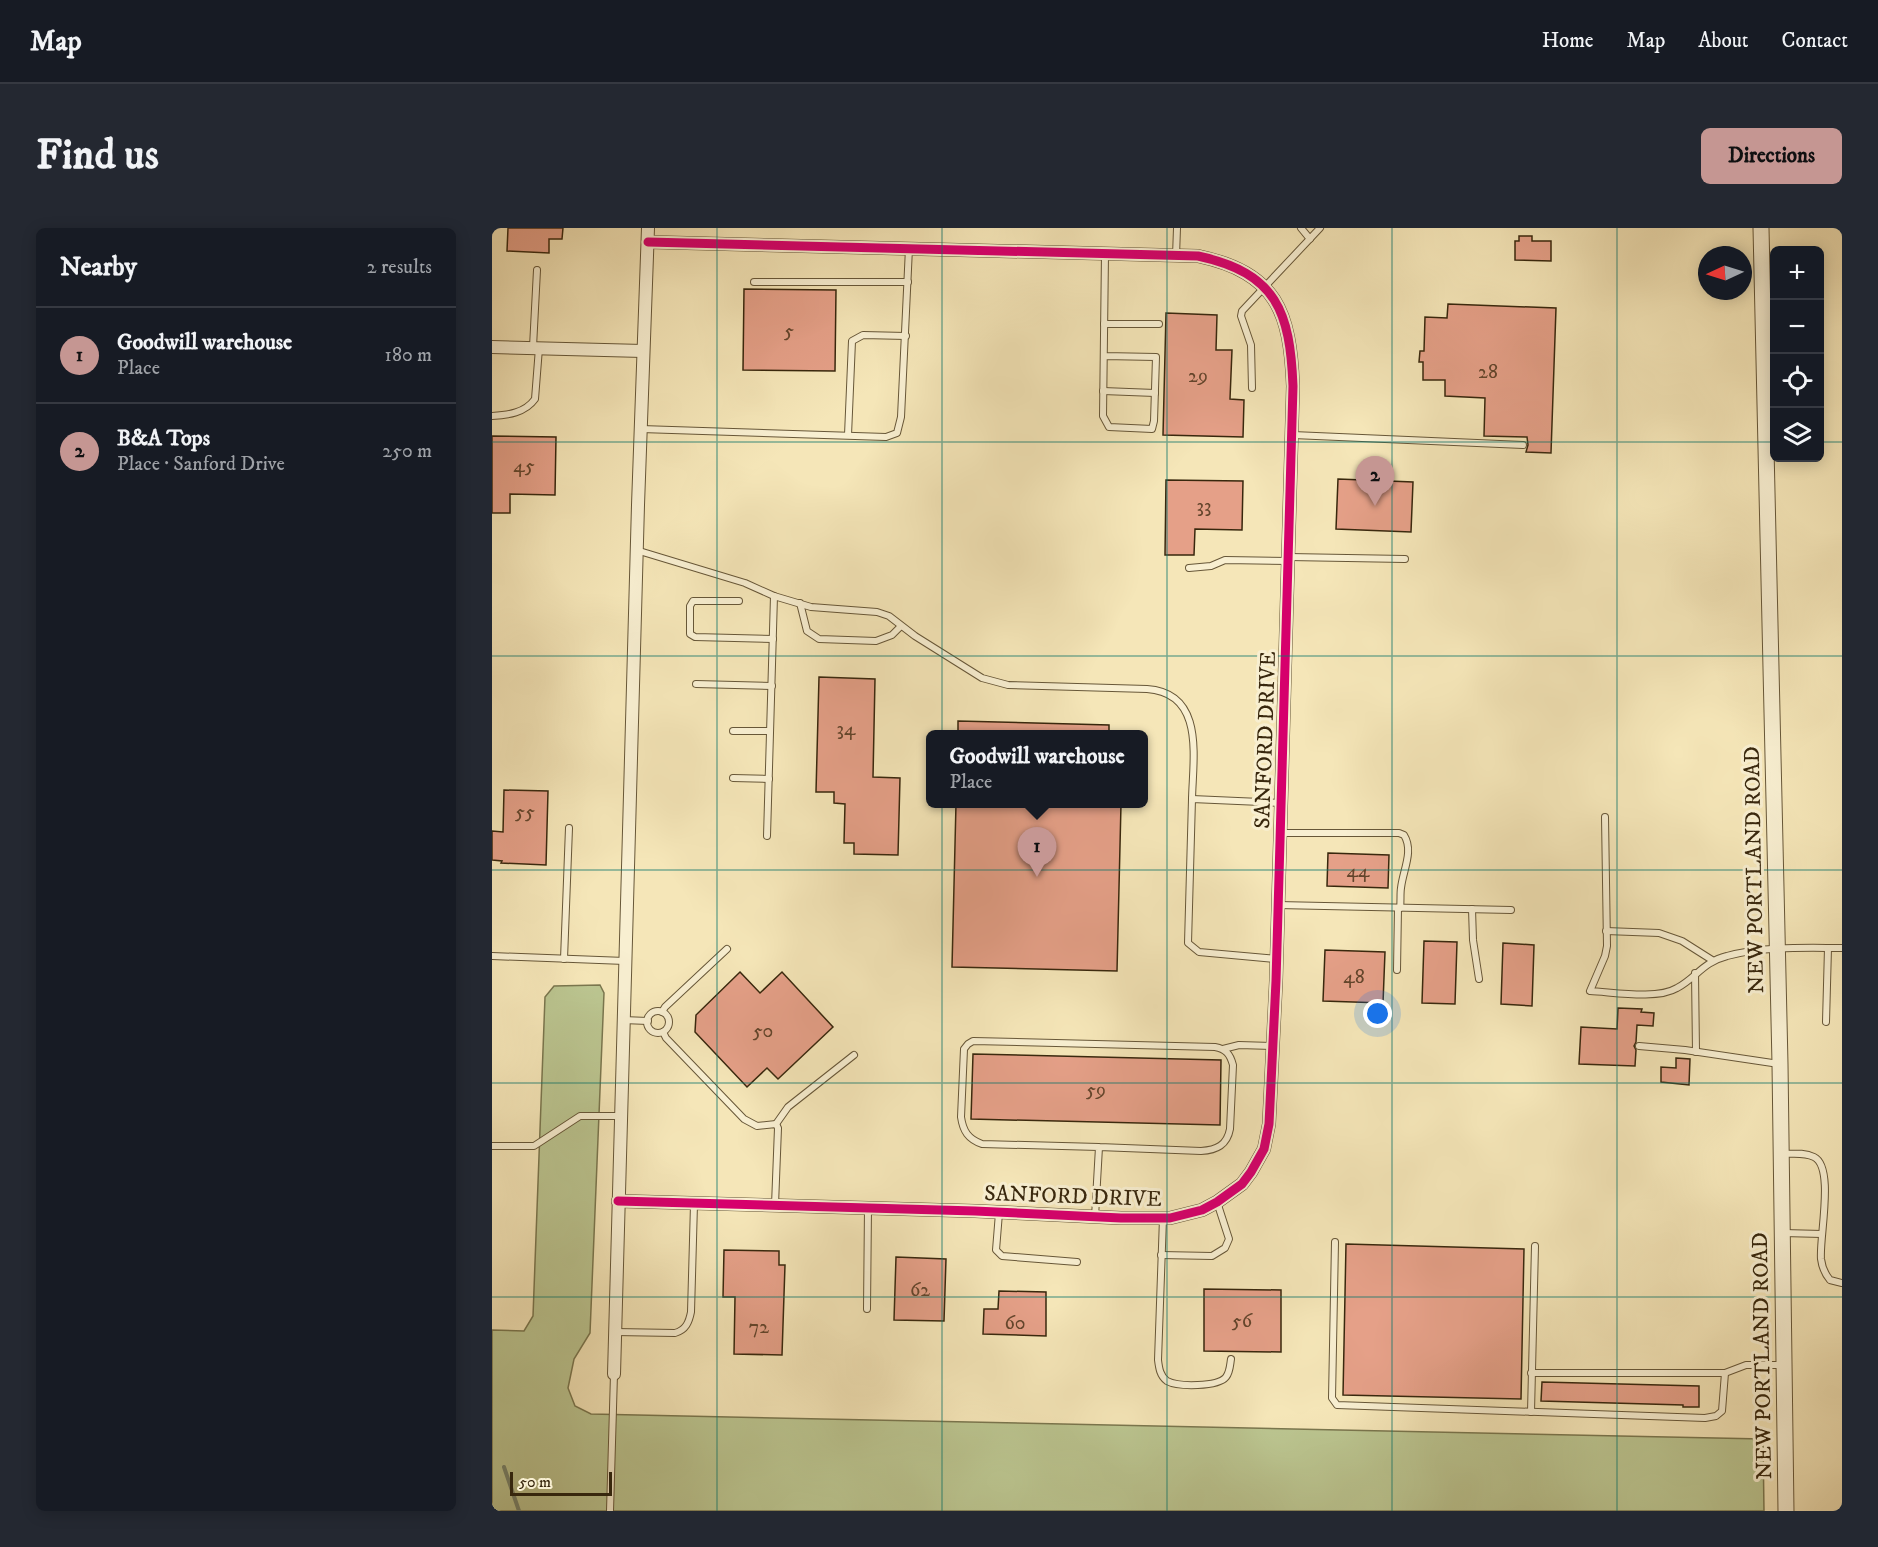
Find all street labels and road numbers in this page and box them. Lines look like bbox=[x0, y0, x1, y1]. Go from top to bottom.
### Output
street label: SANFORD DRIVE bbox=[1249, 651, 1282, 829]
street label: NEW PORTLAND ROAD bbox=[1739, 746, 1770, 994]
street label: SANFORD DRIVE bbox=[984, 1180, 1162, 1213]
street label: NEW PORTLAND ROAD bbox=[1747, 1232, 1778, 1480]

